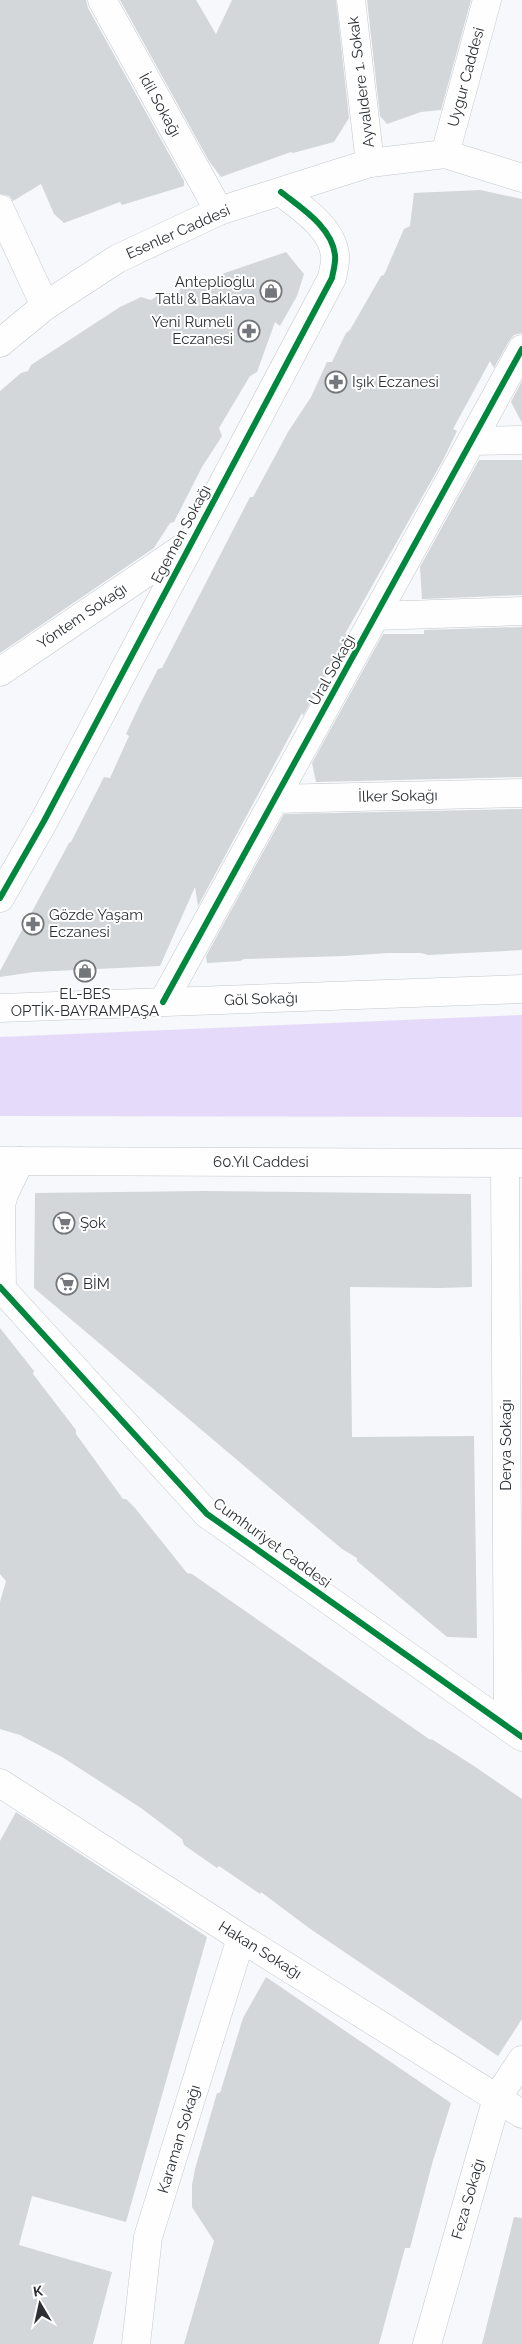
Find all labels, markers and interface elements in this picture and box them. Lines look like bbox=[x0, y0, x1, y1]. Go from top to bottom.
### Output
street label: Ayvalıdere 1. Sokak bbox=[344, 15, 378, 149]
street label: Uygur Caddesi bbox=[444, 25, 488, 129]
street label: İdil Sokağı bbox=[135, 69, 186, 140]
street label: Esenler Caddesi bbox=[123, 201, 233, 263]
place label: Anteplioğlu Tatlı & Baklava bbox=[155, 273, 255, 308]
shop icon: Anteplioğlu Tatlı & Baklava bbox=[259, 279, 283, 303]
place label: Yeni Rumeli Eczanesi bbox=[151, 313, 233, 348]
pharmacy icon: Yeni Rumeli Eczanesi bbox=[237, 319, 261, 343]
pharmacy icon: Işık Eczanesi bbox=[324, 370, 348, 394]
place label: Işık Eczanesi bbox=[352, 373, 439, 391]
street label: Egemen Sokağı bbox=[148, 482, 214, 586]
street label: Yöntem Sokağı bbox=[34, 579, 130, 653]
street label: Ural Sokağı bbox=[305, 631, 359, 709]
street label: İlker Sokağı bbox=[358, 785, 438, 806]
place label: Gözde Yaşam Eczanesi bbox=[49, 906, 143, 941]
pharmacy icon: Gözde Yaşam Eczanesi bbox=[21, 912, 45, 936]
shop icon: EL-BES OPTİK-BAYRAMPAŞA bbox=[73, 959, 97, 983]
place label: EL-BES OPTİK-BAYRAMPAŞA bbox=[11, 985, 159, 1020]
street label: Göl Sokağı bbox=[224, 989, 298, 1009]
street label: 60.Yıl Caddesi bbox=[213, 1153, 309, 1171]
supermarket icon: Şok bbox=[52, 1211, 76, 1235]
place label: Şok bbox=[80, 1214, 106, 1232]
supermarket icon: BİM bbox=[55, 1272, 79, 1296]
place label: BİM bbox=[83, 1274, 110, 1293]
street label: Derya Sokağı bbox=[497, 1399, 515, 1491]
street label: Cumhuriyet Caddesi bbox=[210, 1494, 334, 1592]
street label: Hakan Sokağı bbox=[215, 1917, 305, 1983]
street label: Karaman Sokağı bbox=[154, 2083, 204, 2195]
street label: Feza Sokağı bbox=[448, 2157, 488, 2241]
north arrow bbox=[15, 2279, 65, 2329]
text: K bbox=[32, 2282, 44, 2300]

